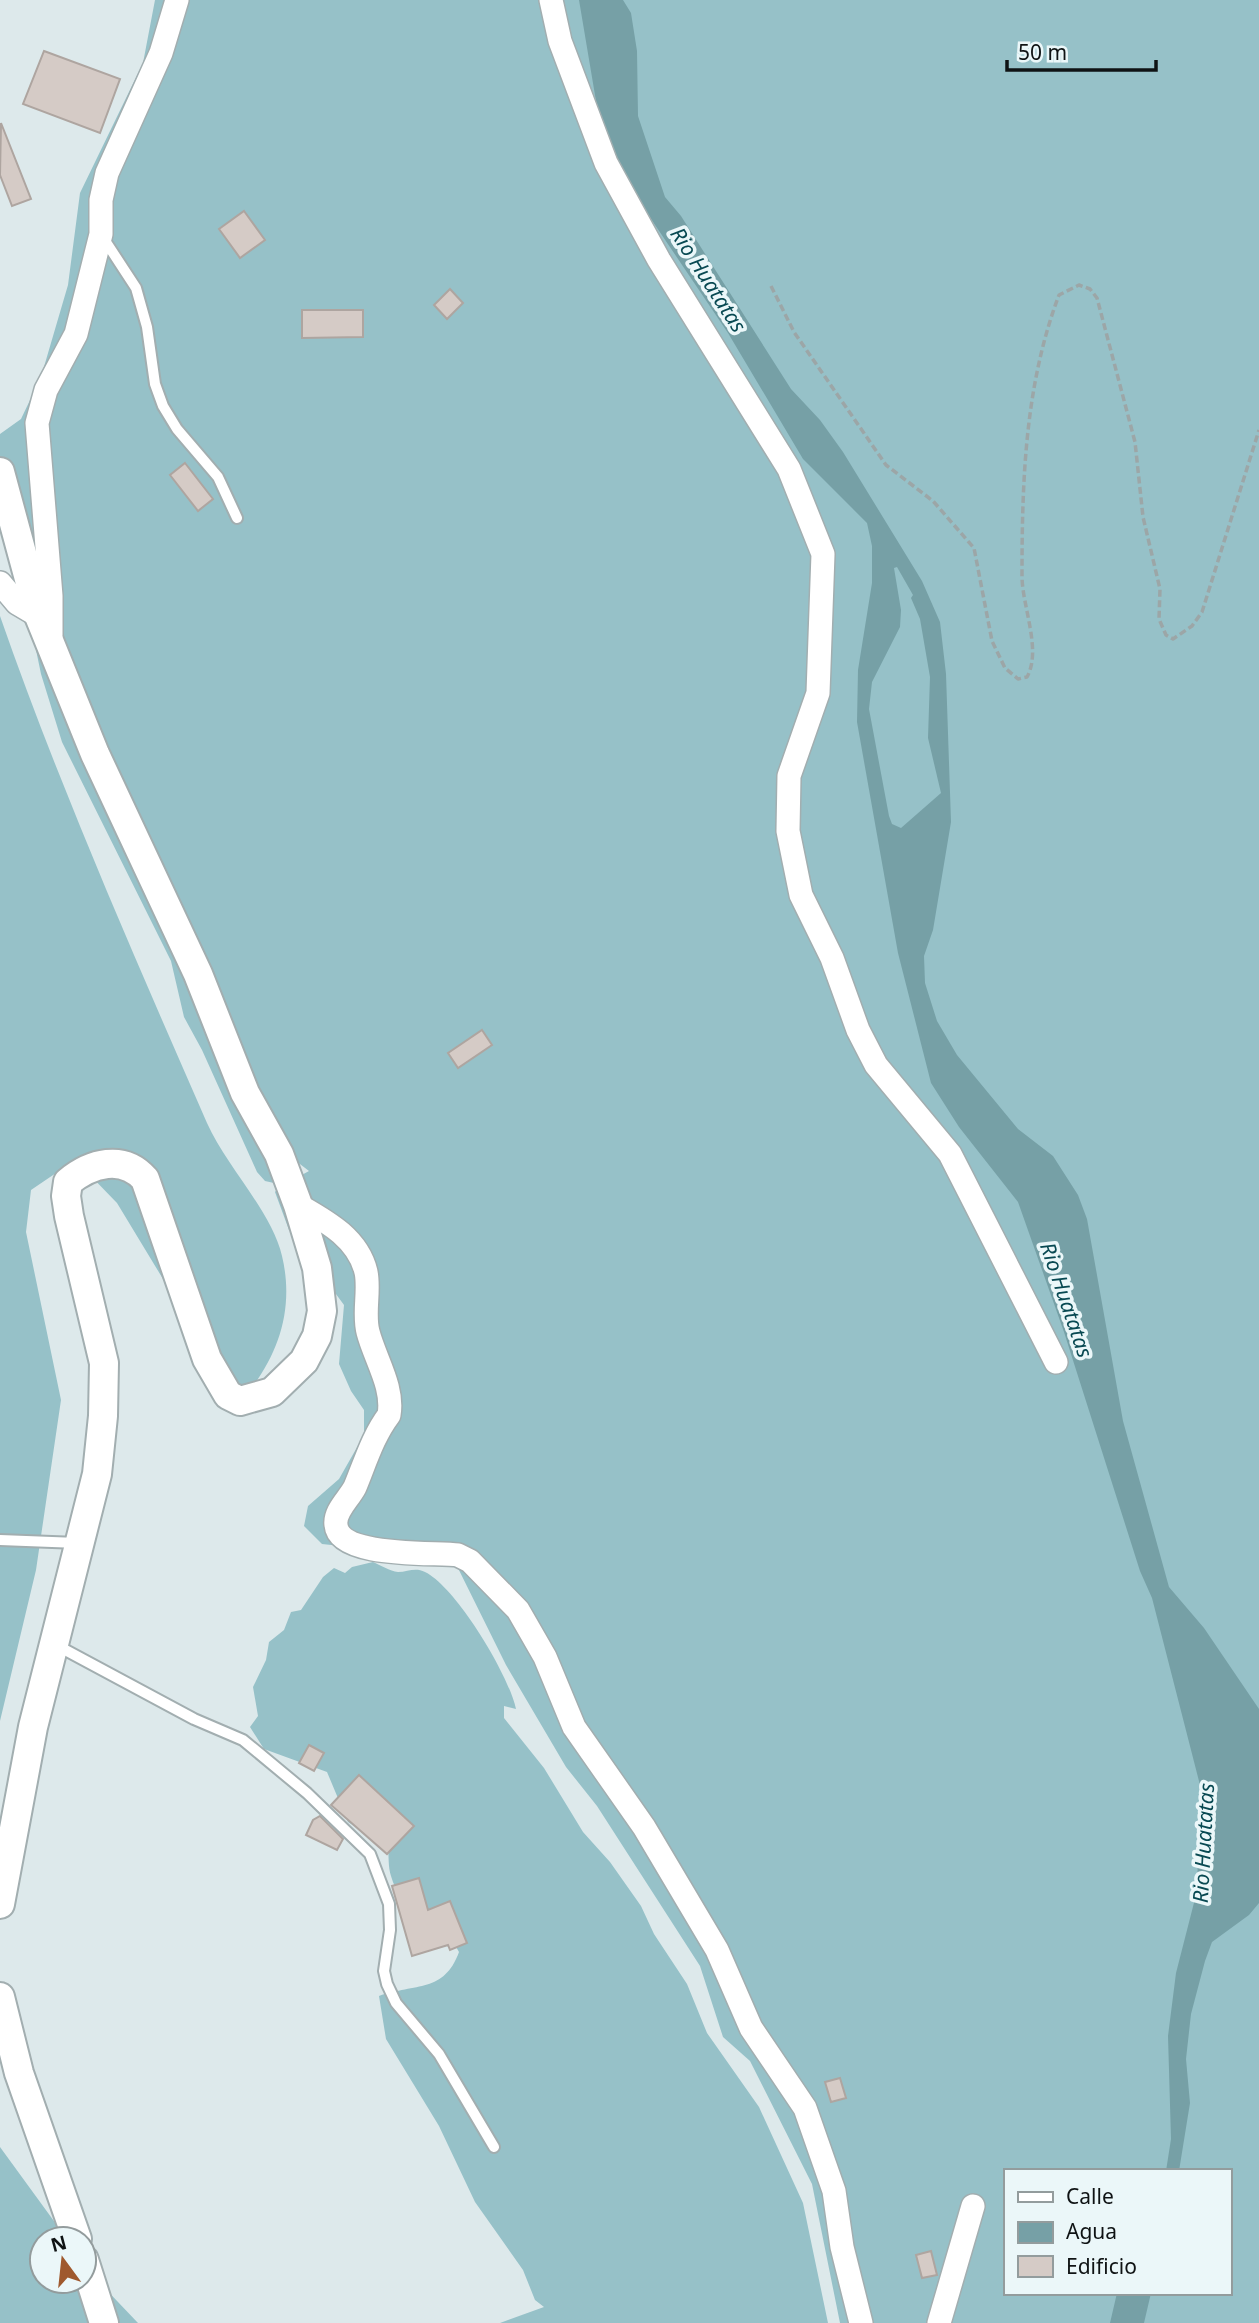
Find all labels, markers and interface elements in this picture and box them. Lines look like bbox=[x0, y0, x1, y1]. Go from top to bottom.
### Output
scale bar bbox=[1007, 28, 1156, 72]
text: 50 m bbox=[1018, 38, 1067, 66]
water label: Rio Huatatas bbox=[664, 222, 753, 337]
water label: Rio Huatatas bbox=[1034, 1238, 1100, 1361]
water label: Rio Huatatas bbox=[1186, 1782, 1220, 1904]
legend bbox=[1004, 2169, 1231, 2295]
text: Calle bbox=[1066, 2182, 1114, 2210]
text: Agua bbox=[1066, 2217, 1117, 2245]
north arrow bbox=[28, 2225, 98, 2295]
text: N bbox=[48, 2229, 69, 2258]
text: Edificio bbox=[1066, 2252, 1137, 2280]

